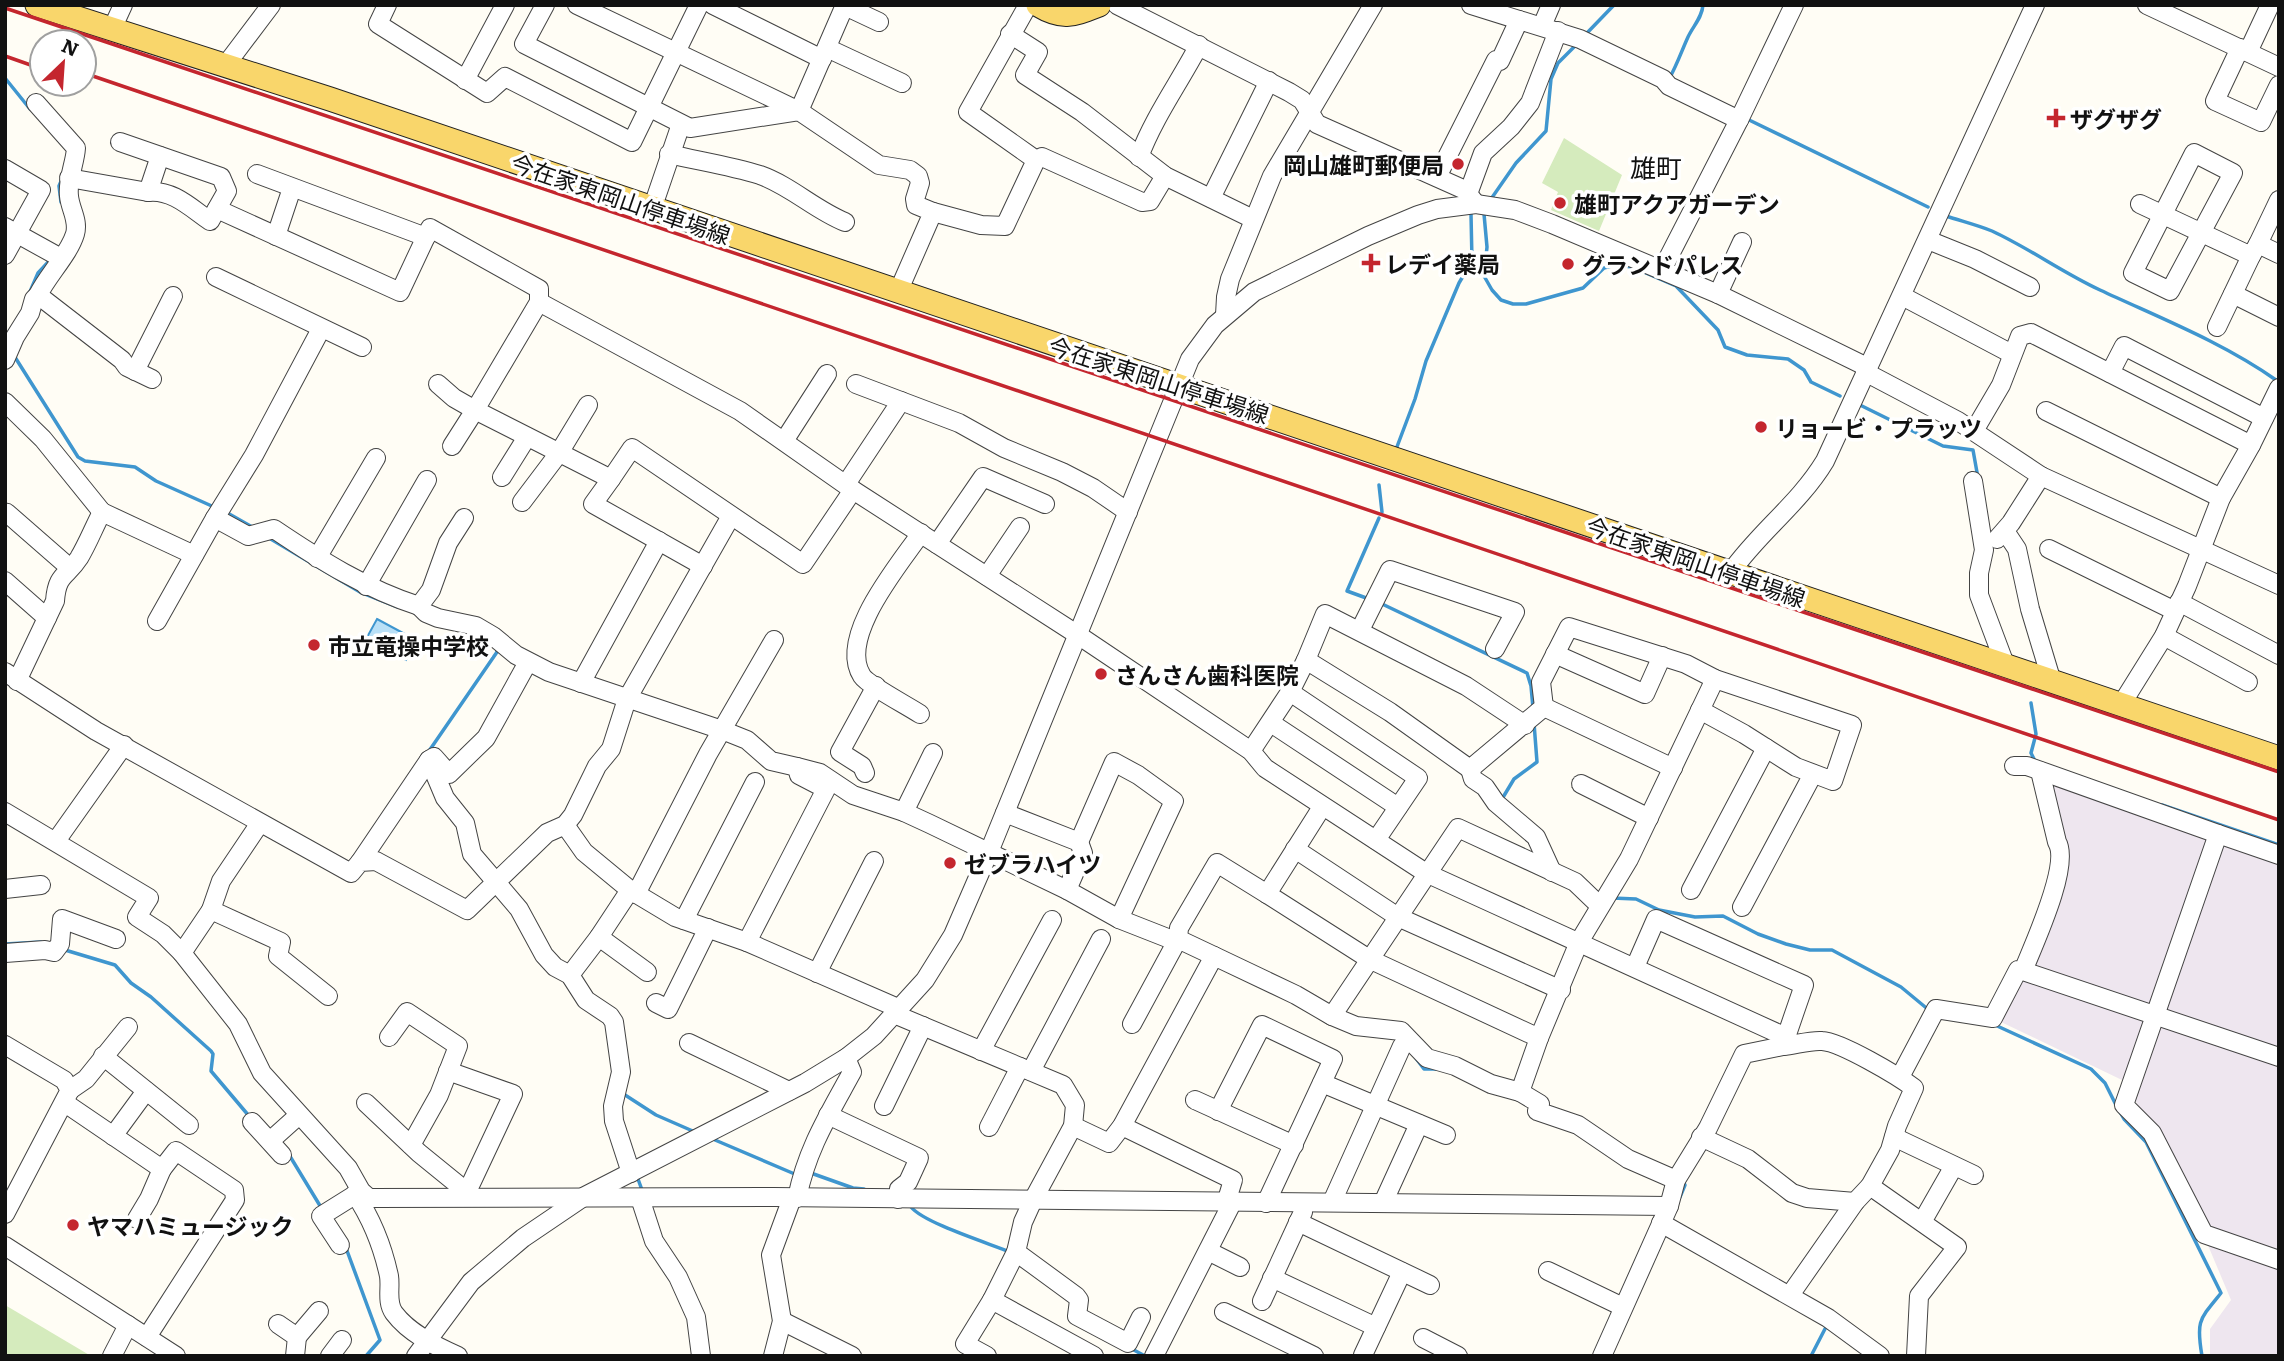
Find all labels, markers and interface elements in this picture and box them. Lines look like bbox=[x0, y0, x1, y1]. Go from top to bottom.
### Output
north arrow bbox=[28, 28, 98, 98]
text: N bbox=[57, 31, 84, 63]
place label: ザグザグ bbox=[2070, 101, 2162, 135]
marker: ザグザグ bbox=[2048, 110, 2064, 126]
street label: 今在家東岡山停車場線 bbox=[507, 144, 735, 252]
place label: 岡山雄町郵便局 bbox=[1283, 147, 1444, 181]
district label: 雄町 bbox=[1630, 147, 1682, 186]
marker: 岡山雄町郵便局 bbox=[1450, 156, 1466, 172]
place label: 雄町アクアガーデン bbox=[1574, 186, 1780, 220]
marker: 雄町アクアガーデン bbox=[1552, 195, 1568, 211]
place label: レデイ薬局 bbox=[1385, 246, 1500, 280]
place label: グランドパレス bbox=[1582, 247, 1743, 281]
marker: レデイ薬局 bbox=[1363, 255, 1379, 271]
marker: グランドパレス bbox=[1560, 256, 1576, 272]
street label: 今在家東岡山停車場線 bbox=[1044, 327, 1274, 431]
place label: リョービ・プラッツ bbox=[1775, 410, 1982, 444]
marker: リョービ・プラッツ bbox=[1753, 419, 1769, 435]
street label: 今在家東岡山停車場線 bbox=[1582, 507, 1810, 615]
place label: 市立竜操中学校 bbox=[328, 628, 489, 662]
marker: 市立竜操中学校 bbox=[306, 637, 322, 653]
place label: さんさん歯科医院 bbox=[1115, 657, 1299, 691]
marker: さんさん歯科医院 bbox=[1093, 666, 1109, 682]
place label: ゼブラハイツ bbox=[964, 846, 1101, 880]
marker: ゼブラハイツ bbox=[942, 855, 958, 871]
place label: ヤマハミュージック bbox=[87, 1208, 294, 1242]
marker: ヤマハミュージック bbox=[65, 1217, 81, 1233]

